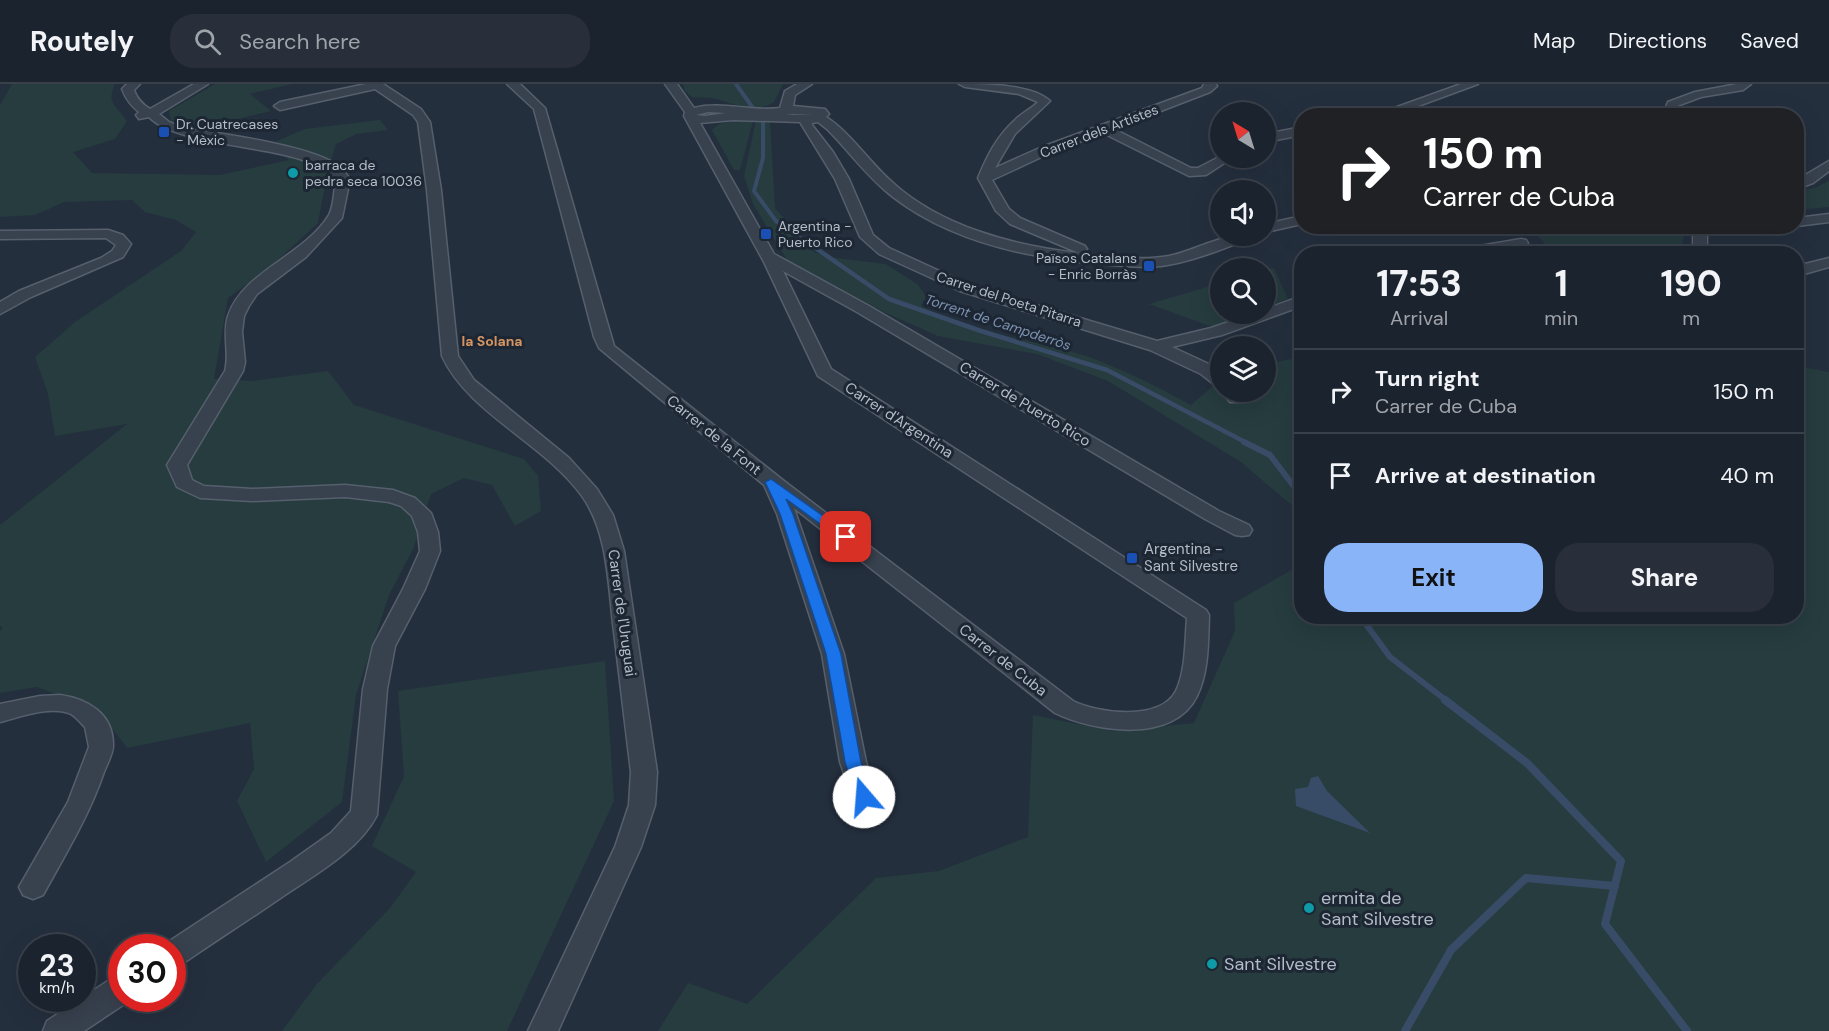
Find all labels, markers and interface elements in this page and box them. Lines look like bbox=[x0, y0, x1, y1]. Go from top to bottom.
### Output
search box bbox=[170, 14, 590, 68]
text: Routely bbox=[30, 23, 134, 60]
icon: search bbox=[191, 25, 224, 58]
text: Search here bbox=[239, 27, 361, 56]
text: Map bbox=[1533, 27, 1575, 55]
text: Directions bbox=[1608, 27, 1707, 55]
text: Saved bbox=[1740, 27, 1799, 55]
street label: Carrer dels Artistes bbox=[1037, 100, 1161, 162]
north arrow bbox=[1210, 102, 1276, 168]
map controls bbox=[1210, 102, 1276, 402]
place label: Dr. Cuatrecases - Mèxic bbox=[176, 115, 278, 149]
marker: Dr. Cuatrecases - Mèxic bbox=[157, 125, 171, 139]
text: 150 m bbox=[1423, 126, 1543, 181]
icon: right bbox=[1324, 132, 1402, 210]
place label: barraca de pedra seca 10036 bbox=[305, 156, 422, 190]
marker: barraca de pedra seca 10036 bbox=[286, 166, 300, 180]
text: Carrer de Cuba bbox=[1423, 179, 1615, 214]
button: sound bbox=[1210, 180, 1276, 246]
place label: Argentina - Puerto Rico bbox=[778, 217, 853, 251]
marker: Argentina - Puerto Rico bbox=[759, 227, 773, 241]
place label: Països Catalans - Enric Borràs bbox=[1036, 249, 1137, 283]
button: search bbox=[1210, 258, 1276, 324]
marker: Països Catalans - Enric Borràs bbox=[1142, 259, 1156, 273]
text: 17:53 bbox=[1376, 260, 1462, 307]
text: 1 bbox=[1555, 260, 1568, 307]
text: 190 bbox=[1660, 260, 1722, 307]
street label: Carrer del Poeta Pitarra bbox=[934, 267, 1084, 331]
water label: Torrent de Campderròs bbox=[923, 290, 1073, 354]
text: Arrival bbox=[1390, 305, 1448, 331]
text: min bbox=[1544, 305, 1578, 331]
text: m bbox=[1682, 305, 1700, 331]
district label: la Solana bbox=[461, 332, 523, 350]
button: layers bbox=[1210, 336, 1276, 402]
street label: Carrer de Puerto Rico bbox=[956, 357, 1094, 451]
text: Turn right bbox=[1375, 364, 1480, 393]
icon: right bbox=[1324, 375, 1357, 408]
street label: Carrer d'Argentina bbox=[841, 377, 957, 463]
text: 150 m bbox=[1713, 377, 1774, 406]
street label: Carrer de la Font bbox=[663, 391, 766, 479]
text: Carrer de Cuba bbox=[1375, 393, 1517, 419]
icon: arrive bbox=[1324, 459, 1357, 492]
text: Arrive at destination bbox=[1375, 461, 1596, 490]
text: 40 m bbox=[1720, 461, 1774, 490]
pin bbox=[820, 511, 871, 562]
icon: arrive bbox=[829, 520, 862, 553]
place label: Argentina - Sant Silvestre bbox=[1144, 539, 1238, 576]
button: Exit bbox=[1324, 543, 1543, 612]
button: Share bbox=[1555, 543, 1774, 612]
street label: Carrer de l'Uruguai bbox=[603, 548, 641, 678]
marker: Argentina - Sant Silvestre bbox=[1125, 551, 1139, 565]
street label: Carrer de Cuba bbox=[955, 619, 1051, 701]
position arrow bbox=[832, 765, 896, 829]
place label: ermita de Sant Silvestre bbox=[1321, 886, 1434, 931]
marker: ermita de Sant Silvestre bbox=[1302, 901, 1316, 915]
speed limit sign: 30 bbox=[108, 934, 186, 1012]
text: 23 bbox=[39, 946, 75, 985]
place label: Sant Silvestre bbox=[1224, 952, 1337, 976]
marker: Sant Silvestre bbox=[1205, 957, 1219, 971]
text: km/h bbox=[39, 978, 75, 998]

